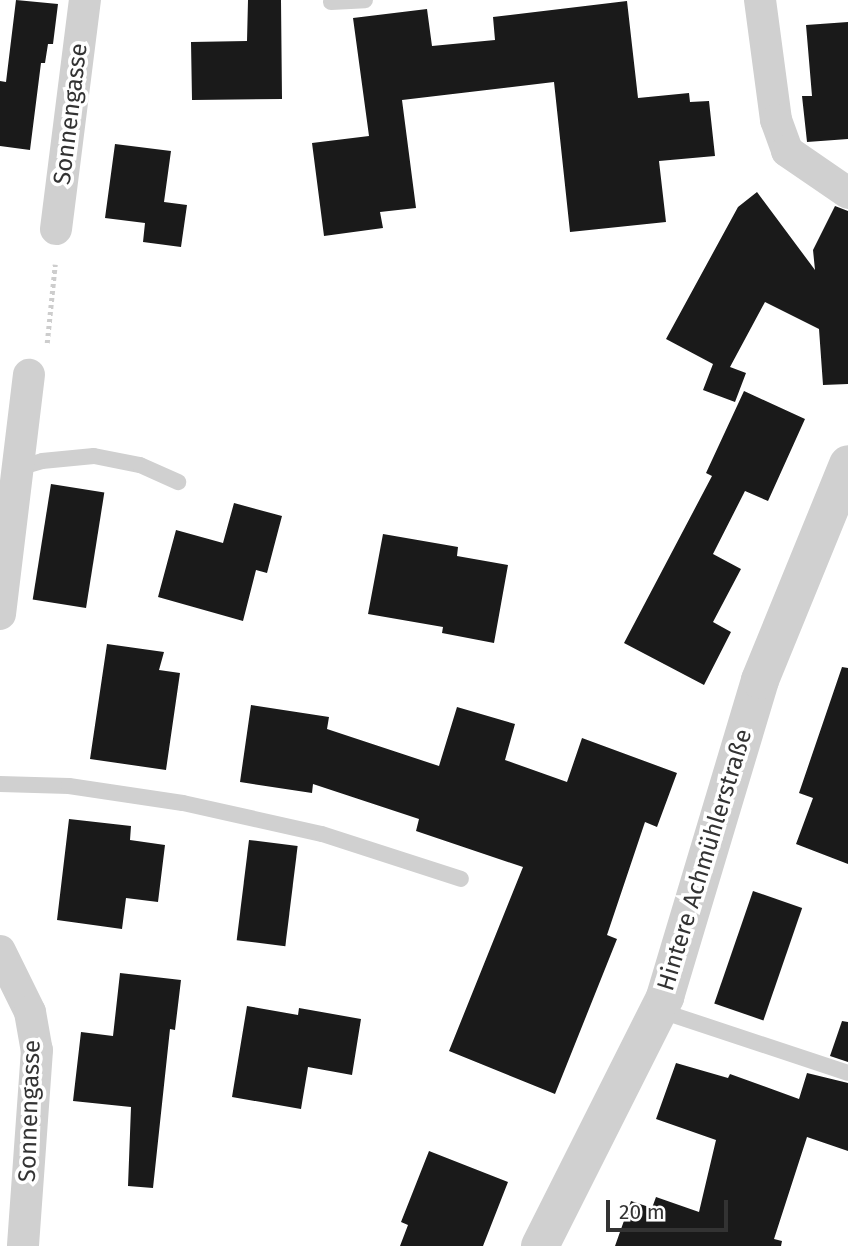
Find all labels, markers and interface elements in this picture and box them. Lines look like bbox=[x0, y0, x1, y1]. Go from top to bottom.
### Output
street label: Sonnengasse bbox=[48, 42, 94, 186]
street label: Hintere Achmühlerstraße bbox=[651, 726, 759, 994]
street label: Sonnengasse bbox=[13, 1039, 47, 1183]
scale bar bbox=[610, 1186, 732, 1230]
text: 20 m bbox=[619, 1199, 665, 1225]

